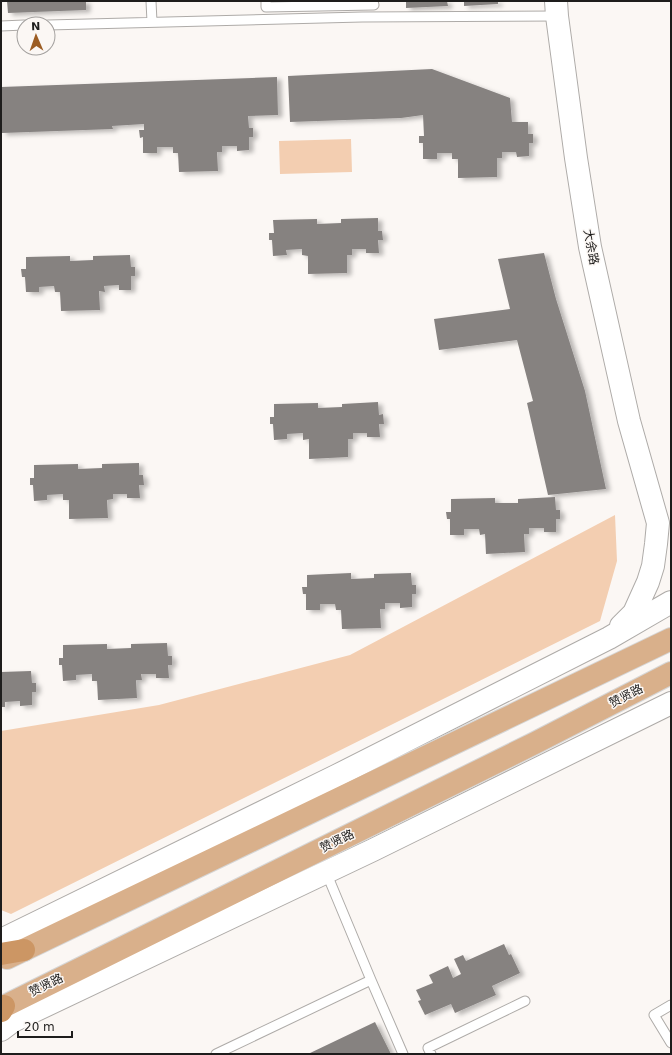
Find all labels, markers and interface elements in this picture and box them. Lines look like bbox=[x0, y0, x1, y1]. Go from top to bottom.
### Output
north arrow bbox=[16, 16, 56, 56]
text: N bbox=[31, 20, 41, 33]
street label: 大余路 bbox=[581, 228, 601, 266]
street label: 赞贤路 bbox=[607, 682, 645, 710]
street label: 赞贤路 bbox=[318, 827, 356, 855]
street label: 赞贤路 bbox=[27, 971, 65, 999]
scale bar bbox=[18, 1013, 72, 1039]
text: 20 m bbox=[24, 1020, 55, 1034]

